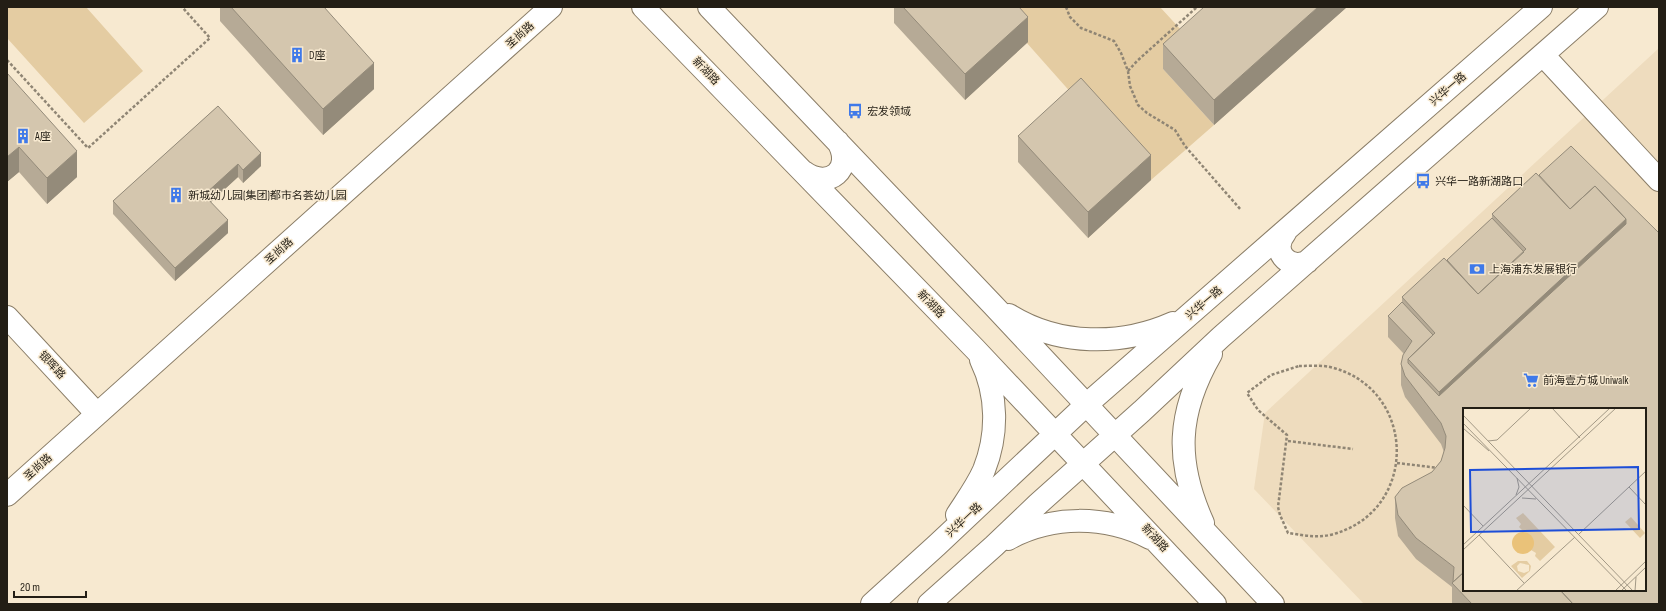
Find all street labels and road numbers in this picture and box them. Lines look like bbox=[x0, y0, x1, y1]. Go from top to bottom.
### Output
street label: 圣尚路 bbox=[503, 19, 537, 51]
street label: 新湖路 bbox=[690, 55, 722, 87]
street label: 兴华一路 bbox=[1427, 70, 1469, 108]
street label: 圣尚路 bbox=[262, 235, 296, 267]
street label: 兴华一路 bbox=[1183, 284, 1225, 322]
street label: 新湖路 bbox=[915, 288, 947, 320]
street label: 银晖路 bbox=[36, 348, 68, 382]
street label: 圣尚路 bbox=[21, 451, 55, 483]
street label: 兴华一路 bbox=[943, 500, 985, 540]
street label: 新湖路 bbox=[1139, 521, 1171, 555]

